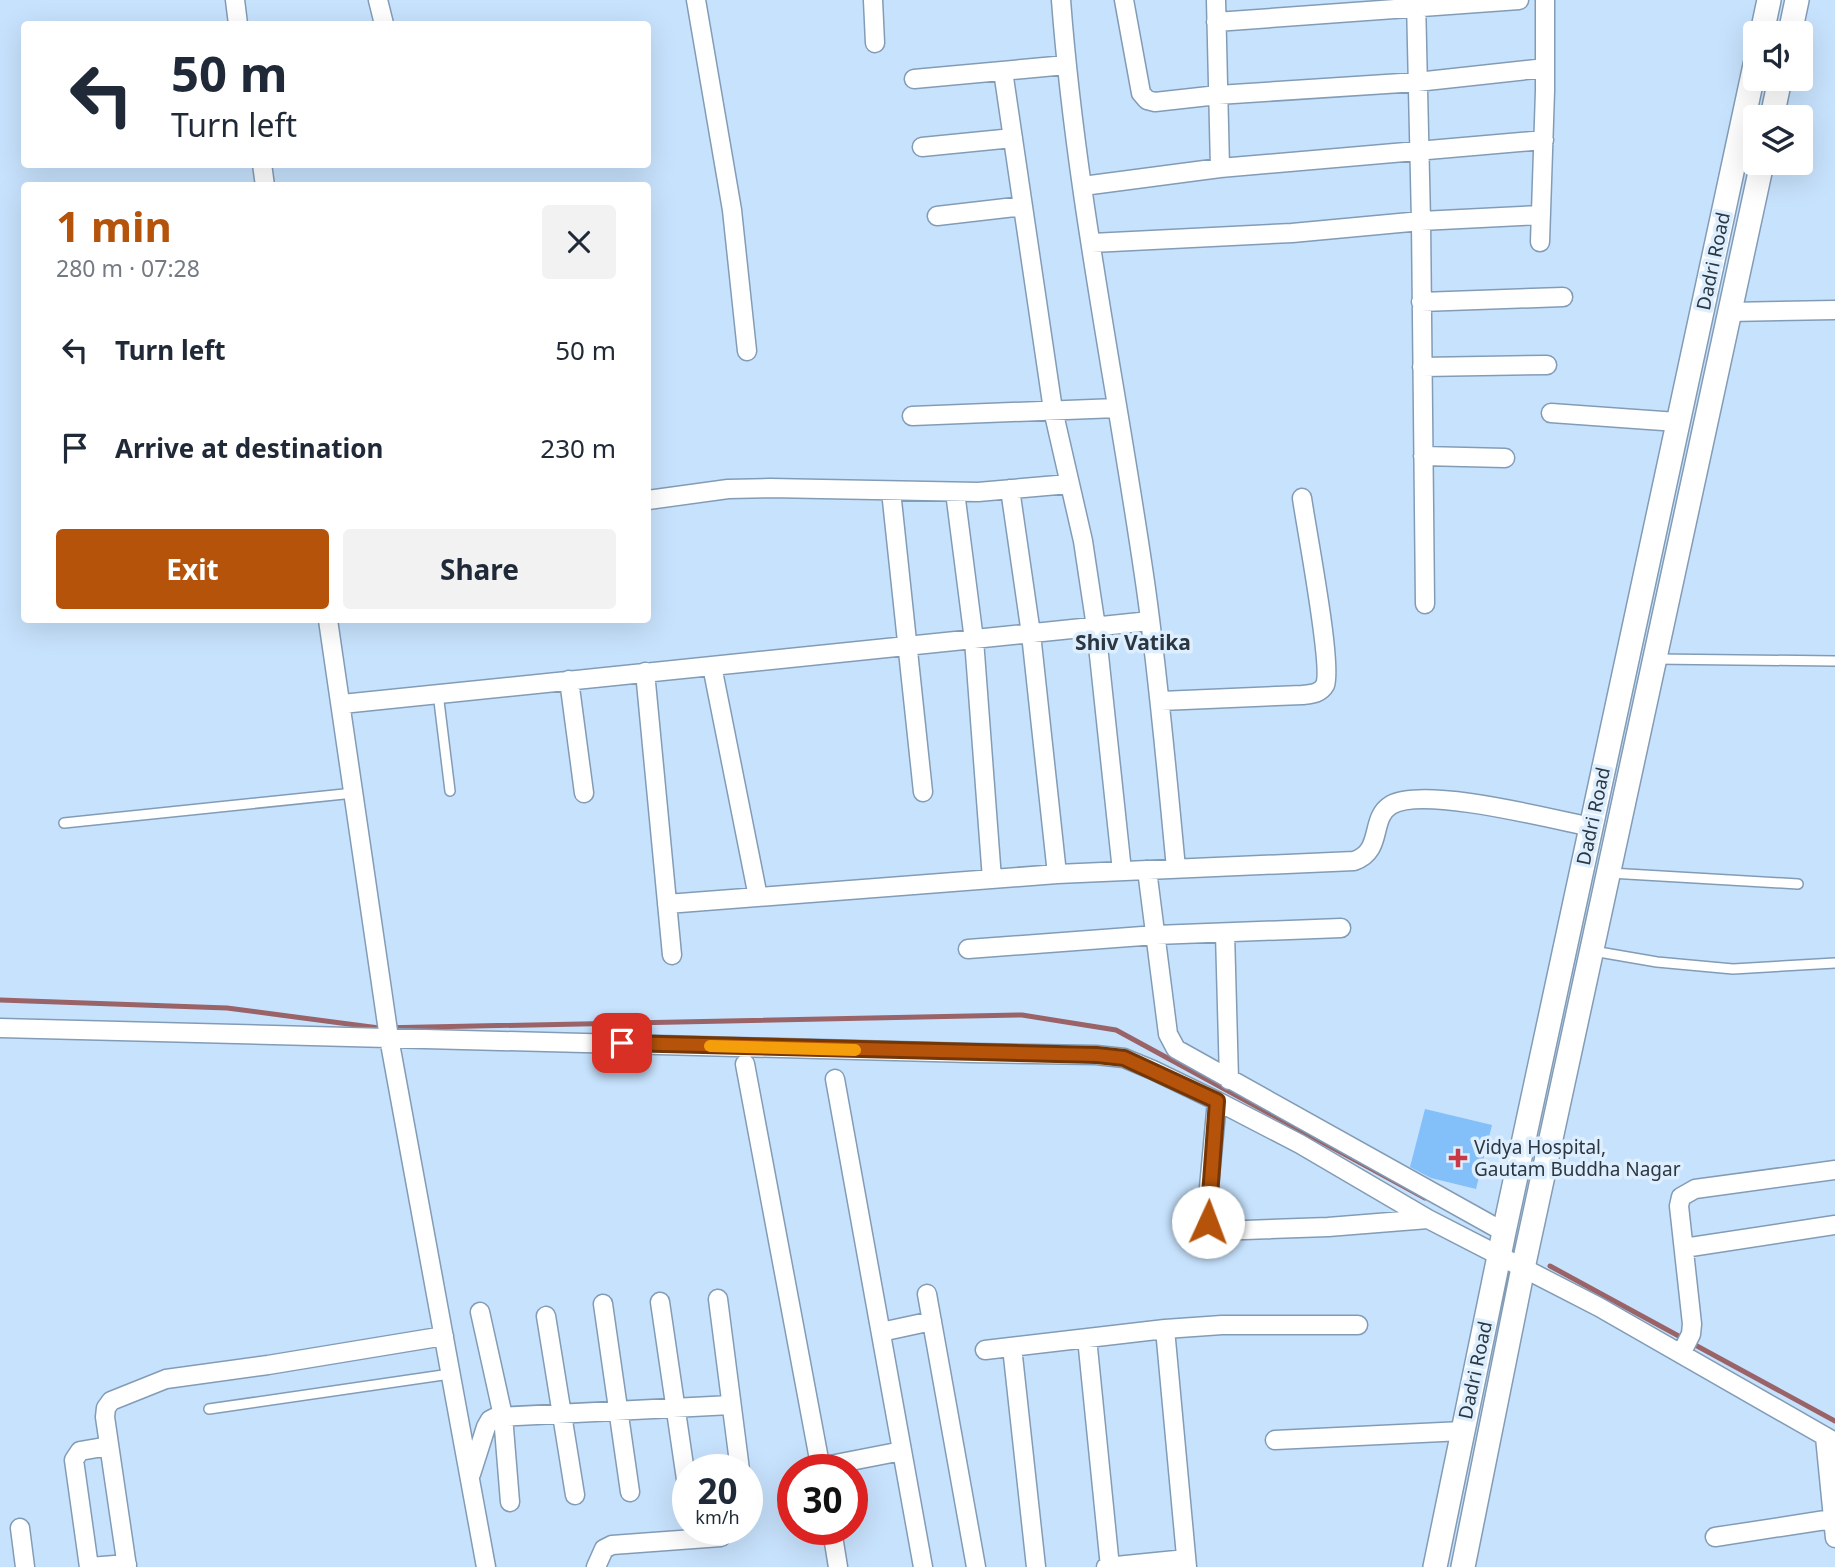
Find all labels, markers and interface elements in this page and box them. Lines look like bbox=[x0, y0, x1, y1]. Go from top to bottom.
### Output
map controls bbox=[1743, 21, 1813, 175]
button: sound bbox=[1743, 21, 1813, 91]
text: 50 m bbox=[171, 40, 288, 106]
icon: left bbox=[56, 49, 147, 140]
text: Turn left bbox=[171, 103, 297, 146]
button: layers bbox=[1743, 105, 1813, 175]
text: 1 min bbox=[56, 197, 172, 254]
button: close bbox=[542, 205, 616, 279]
street label: Dadri Road bbox=[1690, 210, 1736, 312]
text: 280 m · 07:28 bbox=[56, 252, 200, 284]
icon: left bbox=[56, 331, 94, 369]
text: Turn left bbox=[115, 332, 226, 368]
text: 50 m bbox=[555, 332, 616, 368]
icon: arrive bbox=[56, 429, 94, 467]
text: Arrive at destination bbox=[115, 430, 384, 466]
text: 230 m bbox=[540, 430, 616, 466]
button: Exit bbox=[56, 529, 329, 609]
button: Share bbox=[343, 529, 616, 609]
district label: Shiv Vatika bbox=[1075, 628, 1191, 656]
street label: Dadri Road bbox=[1570, 765, 1616, 867]
pin bbox=[592, 1013, 652, 1073]
icon: arrive bbox=[603, 1024, 641, 1062]
place label: Vidya Hospital, Gautam Buddha Nagar bbox=[1474, 1134, 1681, 1182]
marker: Vidya Hospital, Gautam Buddha Nagar bbox=[1448, 1148, 1468, 1168]
position arrow bbox=[1171, 1185, 1245, 1259]
street label: Dadri Road bbox=[1452, 1319, 1498, 1421]
speed limit sign: 30 bbox=[777, 1454, 868, 1545]
text: 20 bbox=[697, 1467, 738, 1514]
text: km/h bbox=[695, 1505, 740, 1529]

